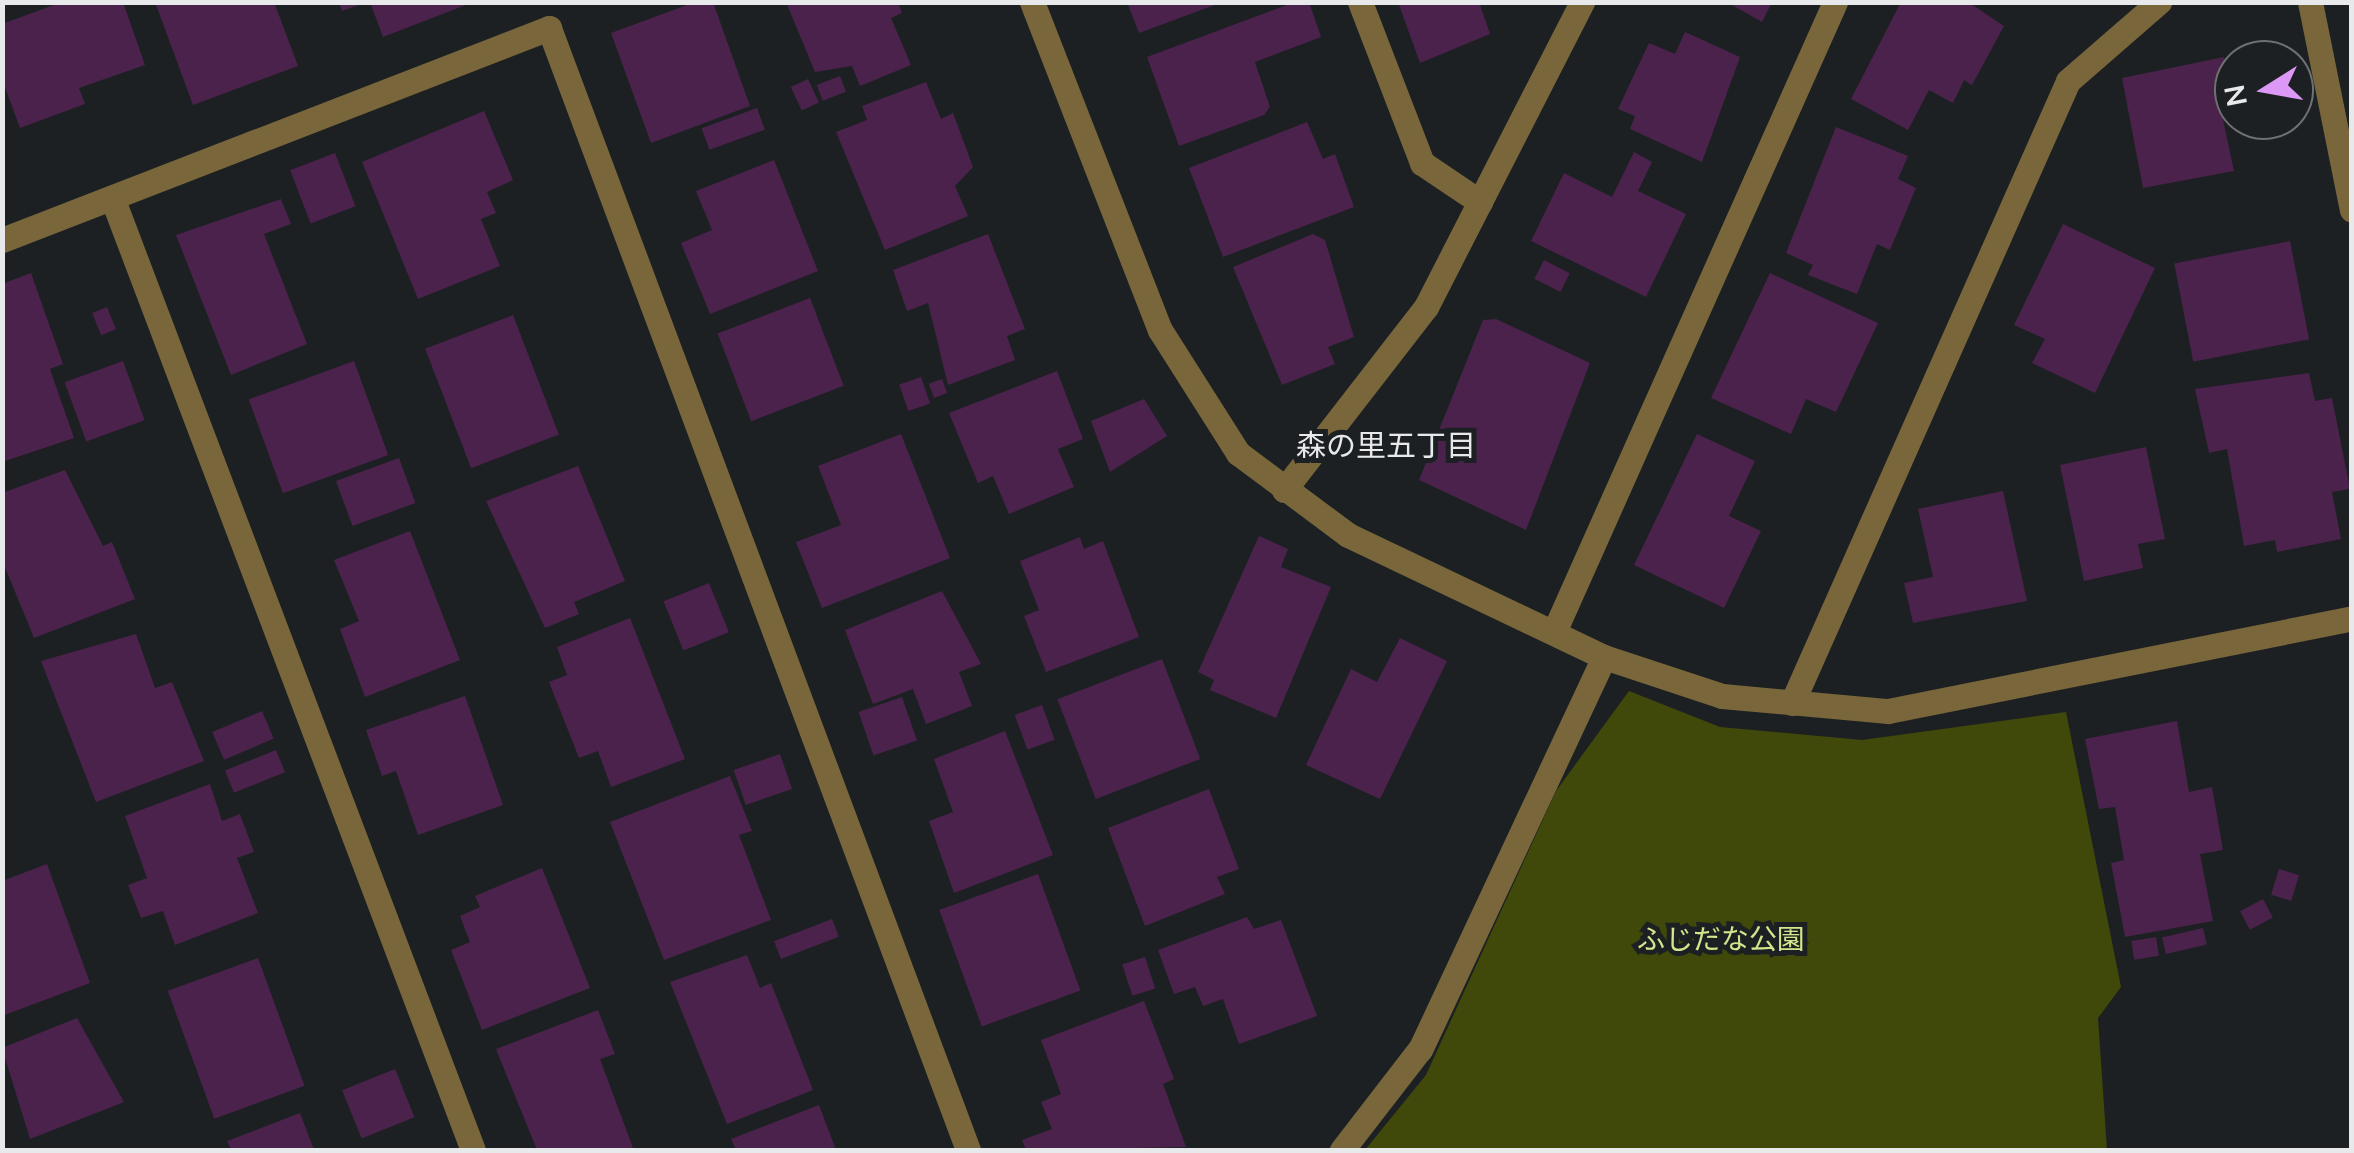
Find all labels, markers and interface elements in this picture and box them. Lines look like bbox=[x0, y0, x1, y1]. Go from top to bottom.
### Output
north arrow bbox=[2214, 40, 2314, 140]
text: N bbox=[2216, 81, 2257, 109]
district label: 森の里五丁目 bbox=[1296, 429, 1476, 465]
park label: ふじだな公園 bbox=[1637, 923, 1805, 957]

